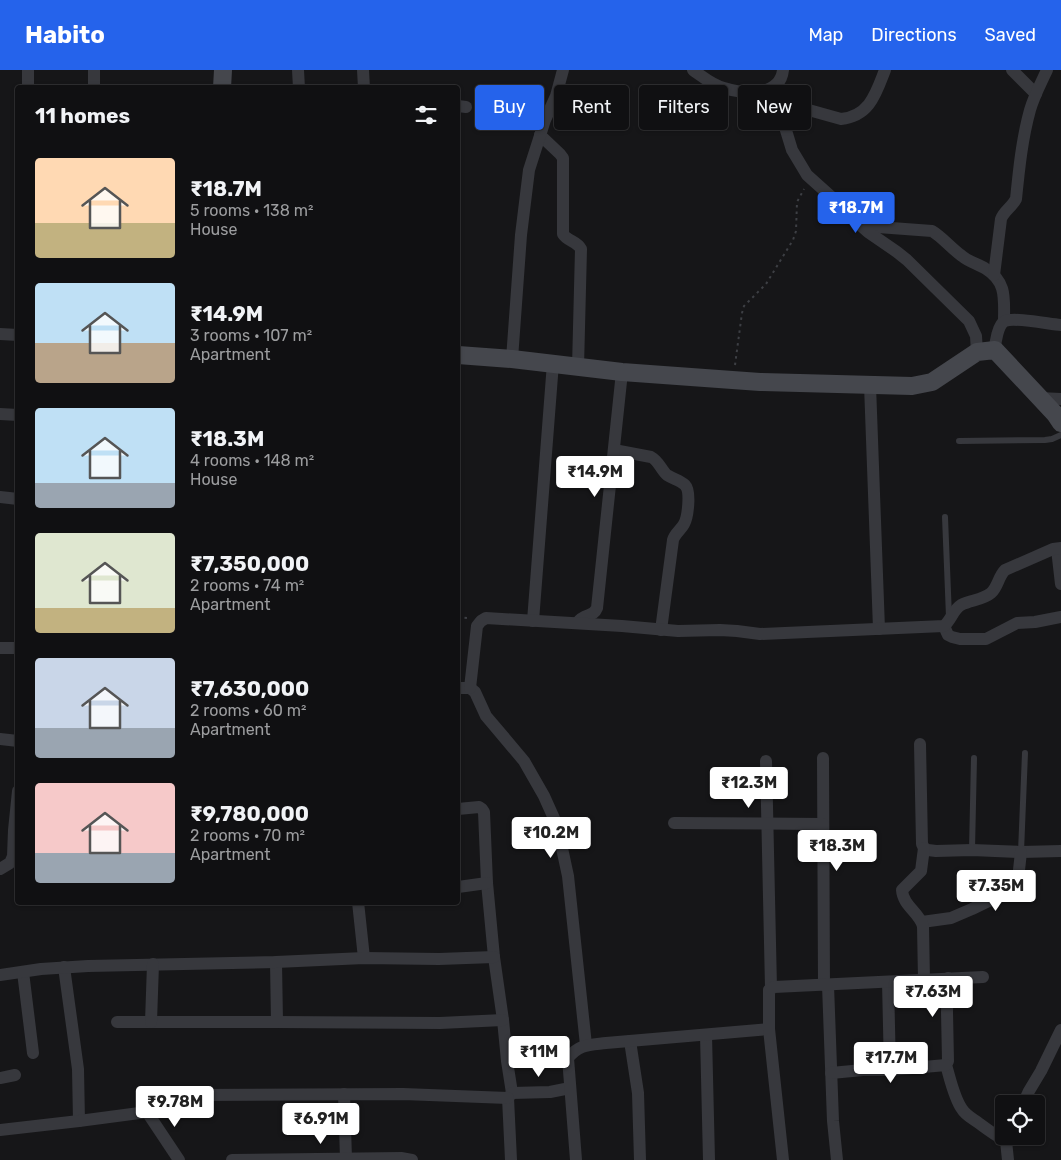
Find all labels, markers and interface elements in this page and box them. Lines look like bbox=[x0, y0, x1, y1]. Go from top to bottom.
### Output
text: Habito bbox=[25, 21, 105, 49]
text: Map bbox=[808, 24, 843, 46]
text: Directions bbox=[871, 24, 957, 46]
text: Saved bbox=[985, 24, 1036, 46]
chip: Buy bbox=[475, 85, 544, 130]
chip: Rent bbox=[554, 85, 629, 130]
chip: Filters bbox=[639, 85, 728, 130]
chip: New bbox=[738, 85, 811, 130]
icon: filters bbox=[412, 101, 440, 129]
text: 11 homes bbox=[35, 103, 130, 128]
text: ₹18.7M bbox=[190, 176, 262, 201]
icon: home bbox=[75, 178, 135, 238]
pin: ₹18.7M bbox=[815, 191, 897, 234]
text: ₹18.7M bbox=[829, 198, 883, 217]
text: 5 rooms · 138 m² bbox=[190, 201, 313, 220]
text: House bbox=[190, 220, 237, 239]
text: ₹14.9M bbox=[190, 301, 263, 326]
icon: home bbox=[75, 303, 135, 363]
text: 3 rooms · 107 m² bbox=[190, 326, 312, 345]
text: Apartment bbox=[190, 345, 270, 364]
text: ₹18.3M bbox=[190, 426, 264, 451]
icon: home bbox=[75, 428, 135, 488]
text: 4 rooms · 148 m² bbox=[190, 451, 314, 470]
pin: ₹14.9M bbox=[554, 456, 636, 498]
text: ₹14.9M bbox=[567, 462, 623, 481]
text: House bbox=[190, 470, 237, 489]
text: ₹7,350,000 bbox=[190, 551, 309, 576]
icon: home bbox=[75, 553, 135, 613]
text: 2 rooms · 74 m² bbox=[190, 576, 304, 595]
text: Apartment bbox=[190, 595, 270, 614]
text: ₹7,630,000 bbox=[190, 676, 309, 701]
icon: home bbox=[75, 678, 135, 738]
text: 2 rooms · 60 m² bbox=[190, 701, 307, 720]
text: Apartment bbox=[190, 720, 270, 739]
pin: ₹12.3M bbox=[708, 766, 790, 809]
text: ₹12.3M bbox=[721, 773, 777, 792]
text: ₹9,780,000 bbox=[190, 801, 309, 826]
icon: home bbox=[75, 803, 135, 863]
pin: ₹10.2M bbox=[510, 816, 592, 859]
text: ₹10.2M bbox=[523, 823, 579, 842]
text: 2 rooms · 70 m² bbox=[190, 826, 305, 845]
pin: ₹18.3M bbox=[796, 830, 878, 872]
text: ₹18.3M bbox=[809, 836, 865, 855]
text: Apartment bbox=[190, 845, 270, 864]
pin: ₹7.35M bbox=[955, 870, 1037, 912]
text: ₹7.35M bbox=[968, 876, 1024, 895]
pin: ₹7.63M bbox=[892, 976, 974, 1018]
text: ₹7.63M bbox=[905, 982, 961, 1001]
pin: ₹11M bbox=[509, 1036, 569, 1078]
text: ₹11M bbox=[520, 1042, 558, 1061]
pin: ₹17.7M bbox=[850, 1042, 932, 1084]
text: ₹17.7M bbox=[865, 1048, 917, 1067]
pin: ₹9.78M bbox=[134, 1086, 216, 1128]
text: ₹9.78M bbox=[147, 1092, 203, 1111]
map controls bbox=[995, 1095, 1045, 1145]
button: locate bbox=[995, 1095, 1045, 1145]
pin: ₹6.91M bbox=[280, 1102, 362, 1145]
text: ₹6.91M bbox=[293, 1109, 349, 1128]

